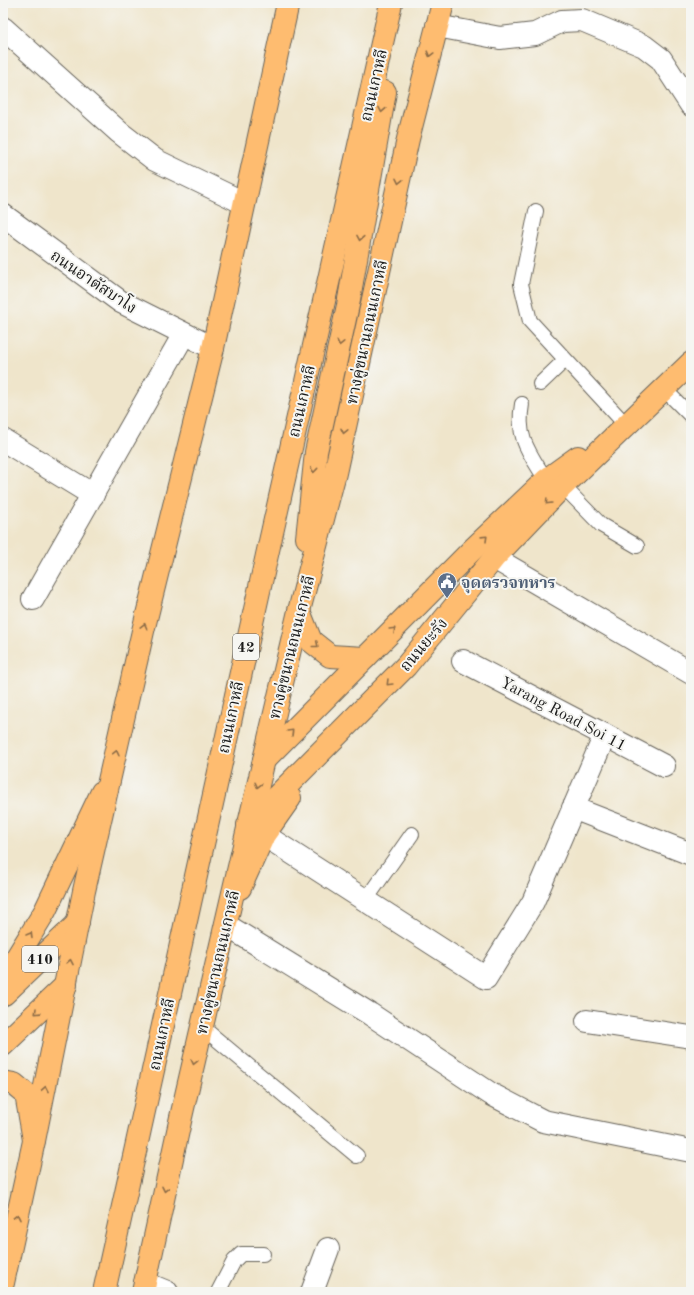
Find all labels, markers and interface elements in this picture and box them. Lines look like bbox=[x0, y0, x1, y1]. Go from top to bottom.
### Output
street label: ถนนเกาหลี bbox=[357, 47, 391, 123]
one-way arrow bbox=[426, 51, 435, 58]
one-way arrow bbox=[378, 107, 387, 113]
one-way arrow bbox=[396, 177, 404, 184]
one-way arrow bbox=[356, 235, 364, 242]
street label: ถนนอาตัสบาโง bbox=[47, 245, 141, 317]
street label: ทางคู่ขนานถนนเกาหลี bbox=[343, 258, 392, 406]
one-way arrow bbox=[336, 340, 344, 346]
street label: ถนนเกาหลี bbox=[285, 363, 319, 439]
one-way arrow bbox=[341, 427, 349, 434]
one-way arrow bbox=[309, 467, 318, 473]
one-way arrow bbox=[545, 497, 553, 505]
one-way arrow bbox=[480, 535, 488, 543]
public building icon: จุดตรวจทหาร bbox=[436, 571, 458, 599]
street label: ทางคู่ขนานถนนเกาหลี bbox=[265, 574, 320, 721]
place label: จุดตรวจทหาร bbox=[461, 576, 556, 594]
street label: ถนนยะรัง bbox=[397, 615, 451, 675]
one-way arrow bbox=[140, 623, 148, 629]
one-way arrow bbox=[388, 627, 396, 635]
road number: 42 bbox=[233, 634, 259, 660]
one-way arrow bbox=[312, 640, 319, 647]
street label: Yarang Road Soi 11 bbox=[497, 675, 629, 755]
one-way arrow bbox=[386, 678, 393, 686]
street label: ถนนเกาหลี bbox=[215, 679, 247, 755]
one-way arrow bbox=[286, 729, 294, 737]
one-way arrow bbox=[111, 750, 119, 756]
one-way arrow bbox=[254, 782, 262, 788]
street label: ทางคู่ขนานถนนเกาหลี bbox=[193, 888, 244, 1036]
one-way arrow bbox=[26, 932, 33, 939]
road number: 410 bbox=[22, 946, 58, 972]
one-way arrow bbox=[66, 959, 74, 965]
street label: ถนนเกาหลี bbox=[146, 996, 178, 1072]
one-way arrow bbox=[34, 1007, 42, 1015]
one-way arrow bbox=[190, 1059, 198, 1065]
one-way arrow bbox=[40, 1086, 48, 1093]
one-way arrow bbox=[162, 1186, 170, 1192]
one-way arrow bbox=[13, 1214, 21, 1220]

